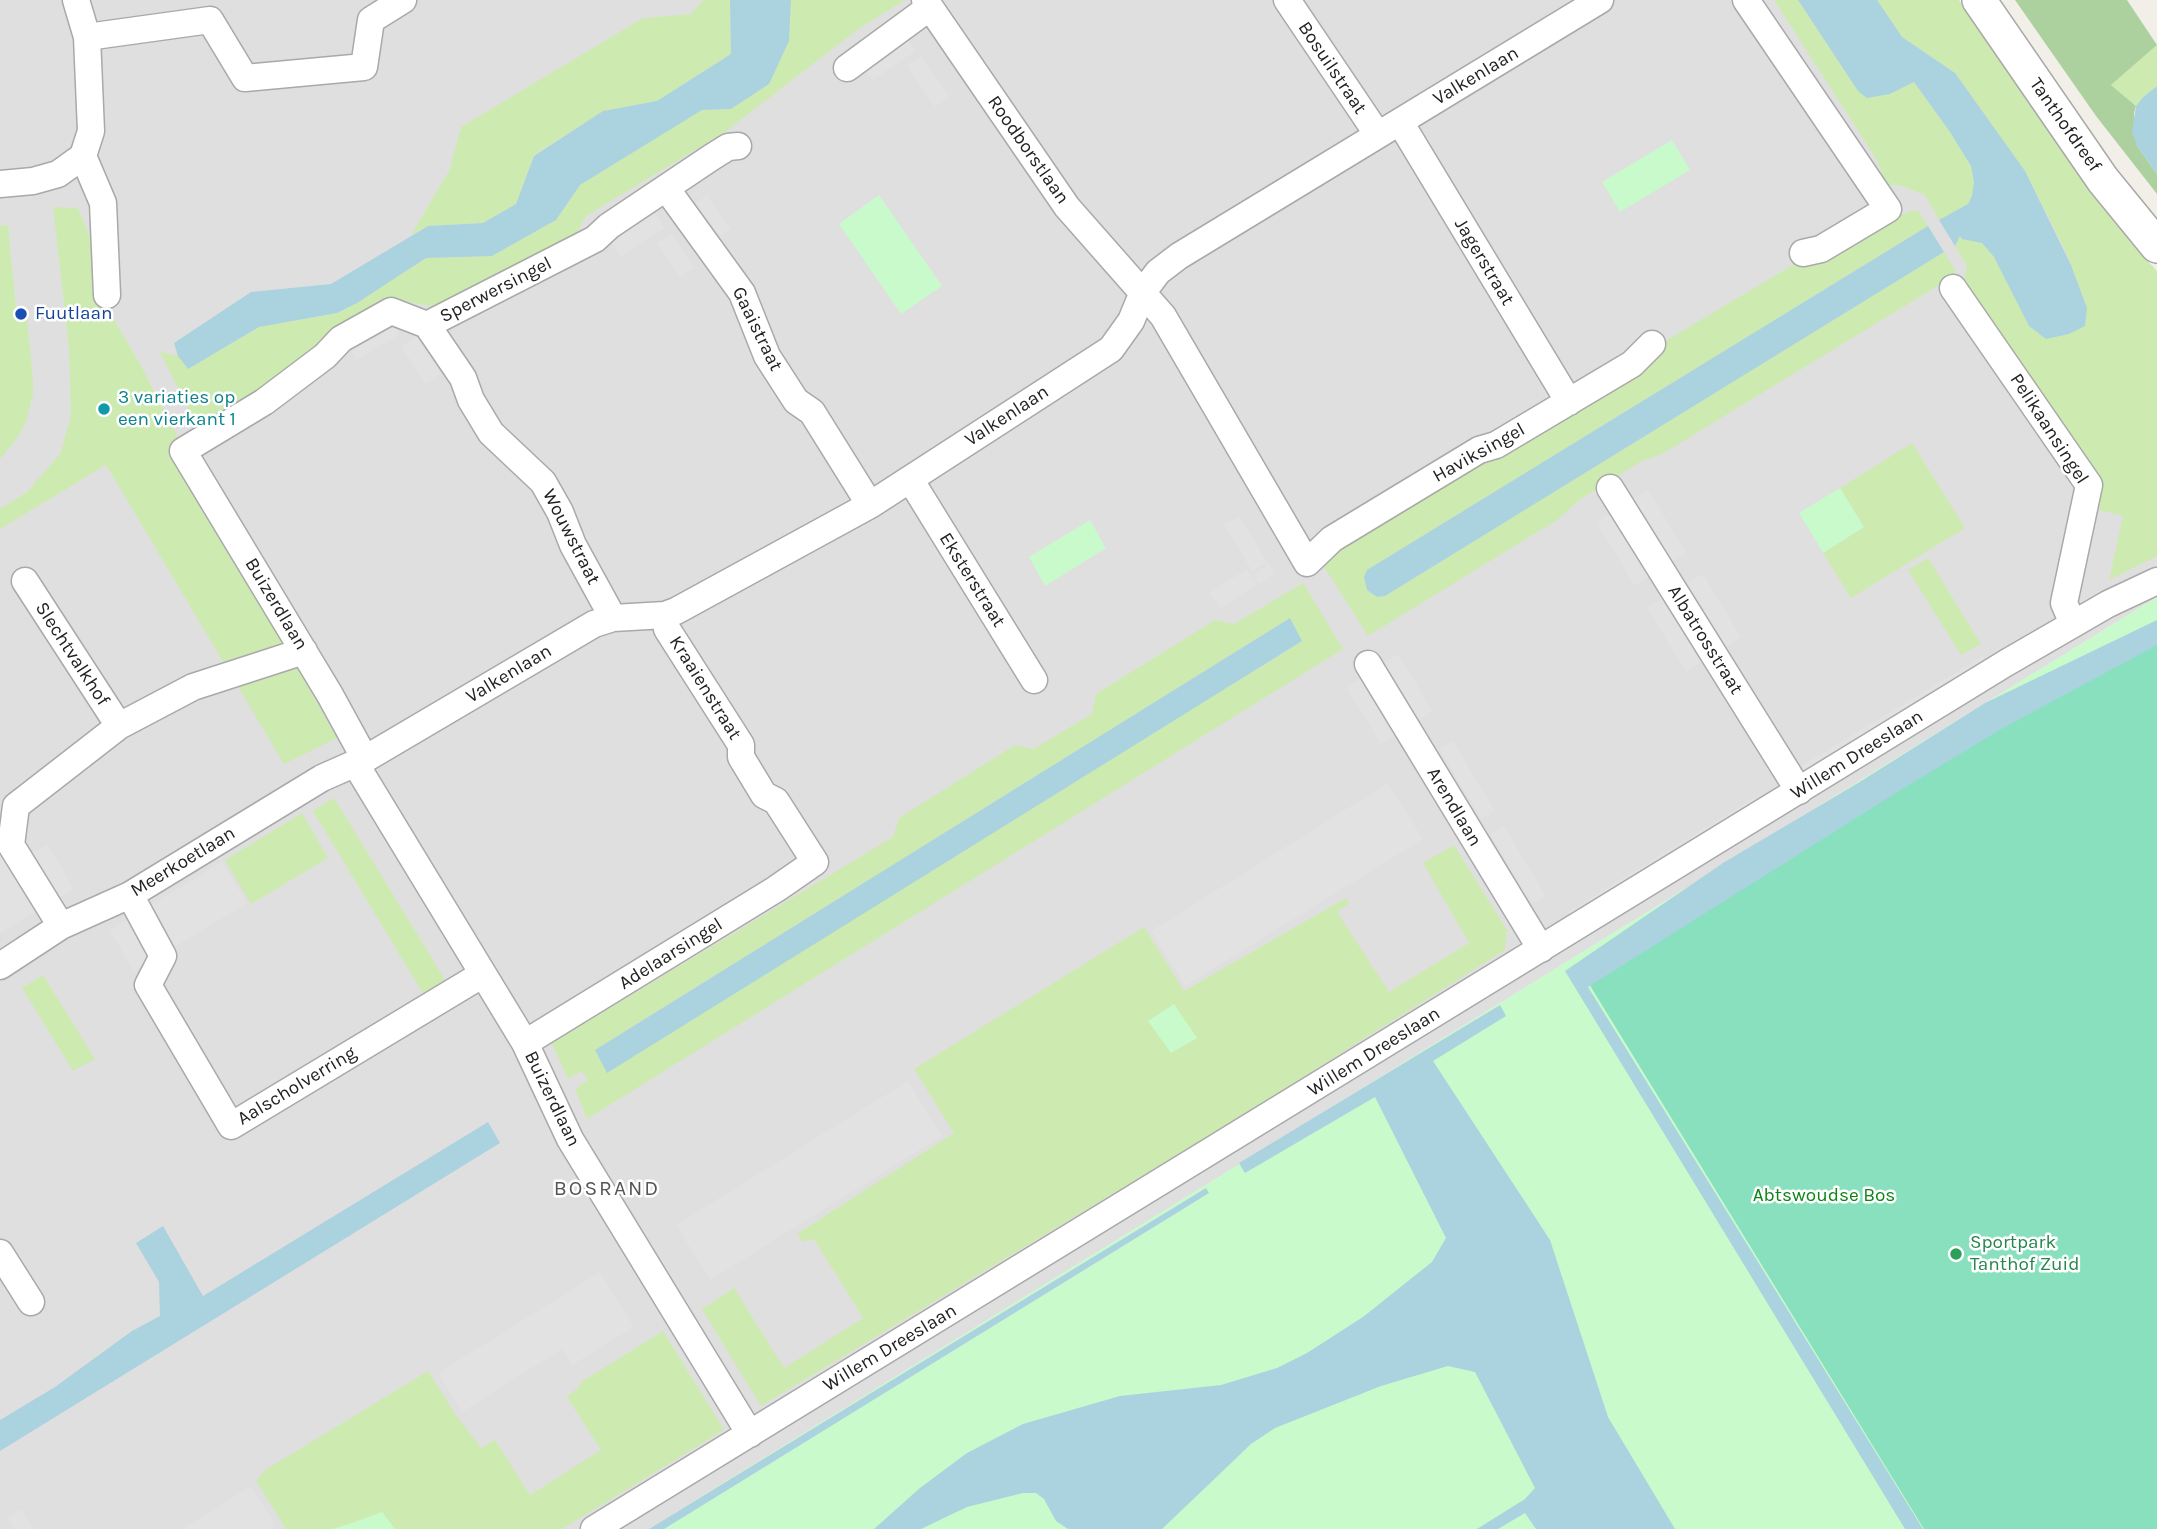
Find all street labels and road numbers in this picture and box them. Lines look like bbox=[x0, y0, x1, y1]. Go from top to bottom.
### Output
street label: Bosuilstraat bbox=[1293, 17, 1371, 119]
street label: Valkenlaan bbox=[1429, 42, 1523, 110]
street label: Tanthofdreef bbox=[2024, 74, 2106, 176]
street label: Roodborstlaan bbox=[982, 91, 1074, 209]
street label: Jagerstraat bbox=[1449, 214, 1519, 310]
street label: Sperwersingel bbox=[436, 252, 556, 328]
street label: Gaaistraat bbox=[727, 283, 787, 375]
street label: Pelikaansingel bbox=[2005, 369, 2093, 489]
street label: Valkenlaan bbox=[961, 380, 1053, 452]
street label: Haviksingel bbox=[1429, 418, 1529, 488]
street label: Wouwstraat bbox=[537, 485, 605, 589]
street label: Eksterstraat bbox=[934, 529, 1010, 631]
street label: Buizerdlaan bbox=[240, 554, 312, 654]
street label: Albatrosstraat bbox=[1662, 581, 1748, 699]
street label: Slechtvalkhof bbox=[30, 598, 114, 710]
street label: Kraaienstraat bbox=[664, 632, 746, 744]
street label: Valkenlaan bbox=[462, 640, 556, 708]
street label: Willem Dreeslaan bbox=[1787, 705, 1927, 805]
street label: Arendlaan bbox=[1422, 763, 1486, 851]
street label: Meerkoetlaan bbox=[126, 822, 240, 902]
street label: Adelaarsingel bbox=[615, 913, 727, 995]
street label: Willem Dreeslaan bbox=[1304, 1002, 1444, 1102]
street label: Aalscholverring bbox=[233, 1042, 361, 1130]
street label: Buizerdlaan bbox=[519, 1047, 585, 1151]
street label: Willem Dreeslaan bbox=[819, 1299, 961, 1397]

